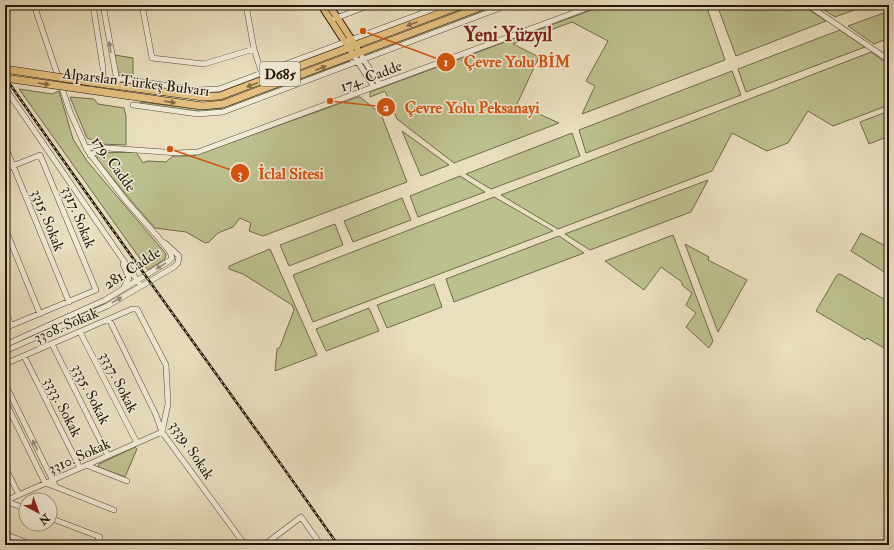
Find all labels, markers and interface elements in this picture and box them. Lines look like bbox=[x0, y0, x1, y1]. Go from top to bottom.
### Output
one-way arrow bbox=[406, 21, 418, 27]
district label: Yeni Yüzyıl bbox=[463, 23, 552, 48]
one-way arrow bbox=[107, 41, 113, 54]
callout: Çevre Yolu BİM bbox=[436, 48, 579, 76]
text: Çevre Yolu BİM bbox=[464, 51, 571, 72]
text: 1 bbox=[444, 55, 448, 70]
street label: 174. Cadde bbox=[338, 57, 405, 96]
road number: D685 bbox=[260, 62, 300, 86]
street label: Alparslan Türkeş Bulvarı bbox=[60, 64, 210, 102]
one-way arrow bbox=[315, 64, 327, 70]
one-way arrow bbox=[37, 81, 50, 87]
one-way arrow bbox=[245, 83, 257, 89]
callout: Çevre Yolu Peksanayi bbox=[376, 93, 547, 121]
text: Çevre Yolu Peksanayi bbox=[404, 98, 540, 119]
one-way arrow bbox=[164, 99, 176, 105]
text: 2 bbox=[383, 100, 389, 115]
street label: 179. Cadde bbox=[87, 133, 140, 196]
callout: İclal Sitesi bbox=[230, 159, 332, 187]
text: İclal Sitesi bbox=[258, 163, 325, 184]
text: 3 bbox=[238, 167, 243, 182]
street label: 3317. Sokak bbox=[57, 183, 100, 251]
street label: 3315. Sokak bbox=[27, 186, 69, 254]
street label: 281. Cadde bbox=[100, 243, 164, 294]
one-way arrow bbox=[156, 262, 166, 270]
one-way arrow bbox=[111, 297, 123, 304]
street label: 3308. Sokak bbox=[31, 303, 101, 348]
street label: 3337. Sokak bbox=[95, 349, 142, 416]
street label: 3335. Sokak bbox=[67, 361, 114, 428]
street label: 3333. Sokak bbox=[39, 374, 86, 441]
street label: 3339. Sokak bbox=[165, 417, 218, 483]
street label: 3310. Sokak bbox=[45, 434, 113, 479]
one-way arrow bbox=[32, 440, 38, 451]
north arrow bbox=[18, 492, 58, 532]
text: N bbox=[35, 510, 53, 528]

